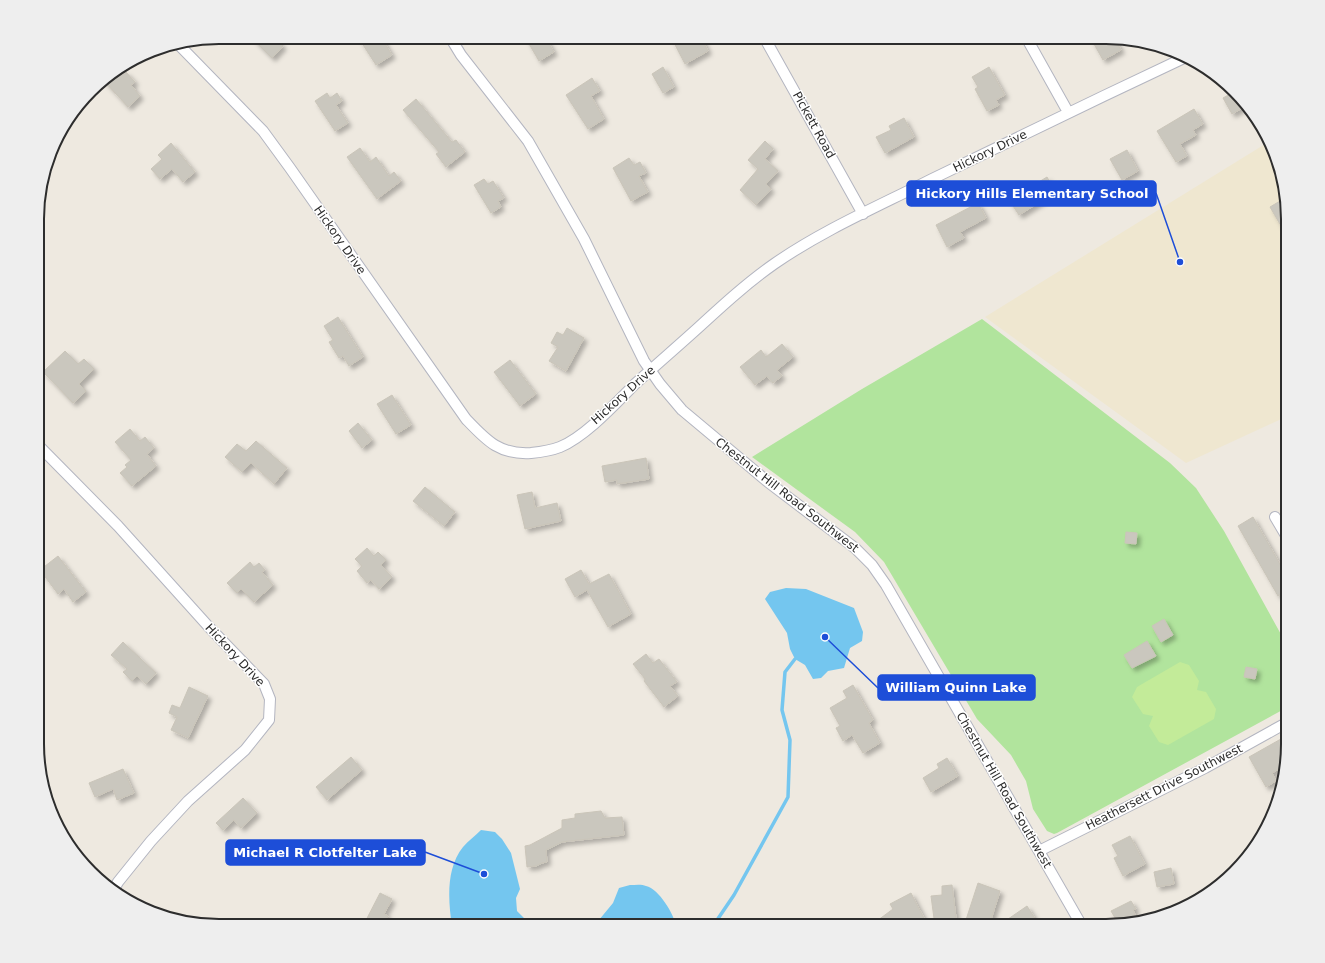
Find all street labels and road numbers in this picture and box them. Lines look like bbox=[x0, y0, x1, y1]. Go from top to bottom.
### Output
street label: Pickett Road bbox=[790, 89, 838, 161]
street label: Hickory Drive bbox=[951, 127, 1029, 175]
street label: Hickory Drive bbox=[311, 203, 369, 277]
street label: Hickory Drive bbox=[588, 363, 658, 427]
street label: Chestnut Hill Road Southwest bbox=[713, 435, 862, 555]
street label: Hickory Drive bbox=[202, 621, 268, 689]
street label: Chestnut Hill Road Southwest bbox=[953, 709, 1055, 871]
street label: Heathersett Drive Southwest bbox=[1083, 741, 1245, 833]

